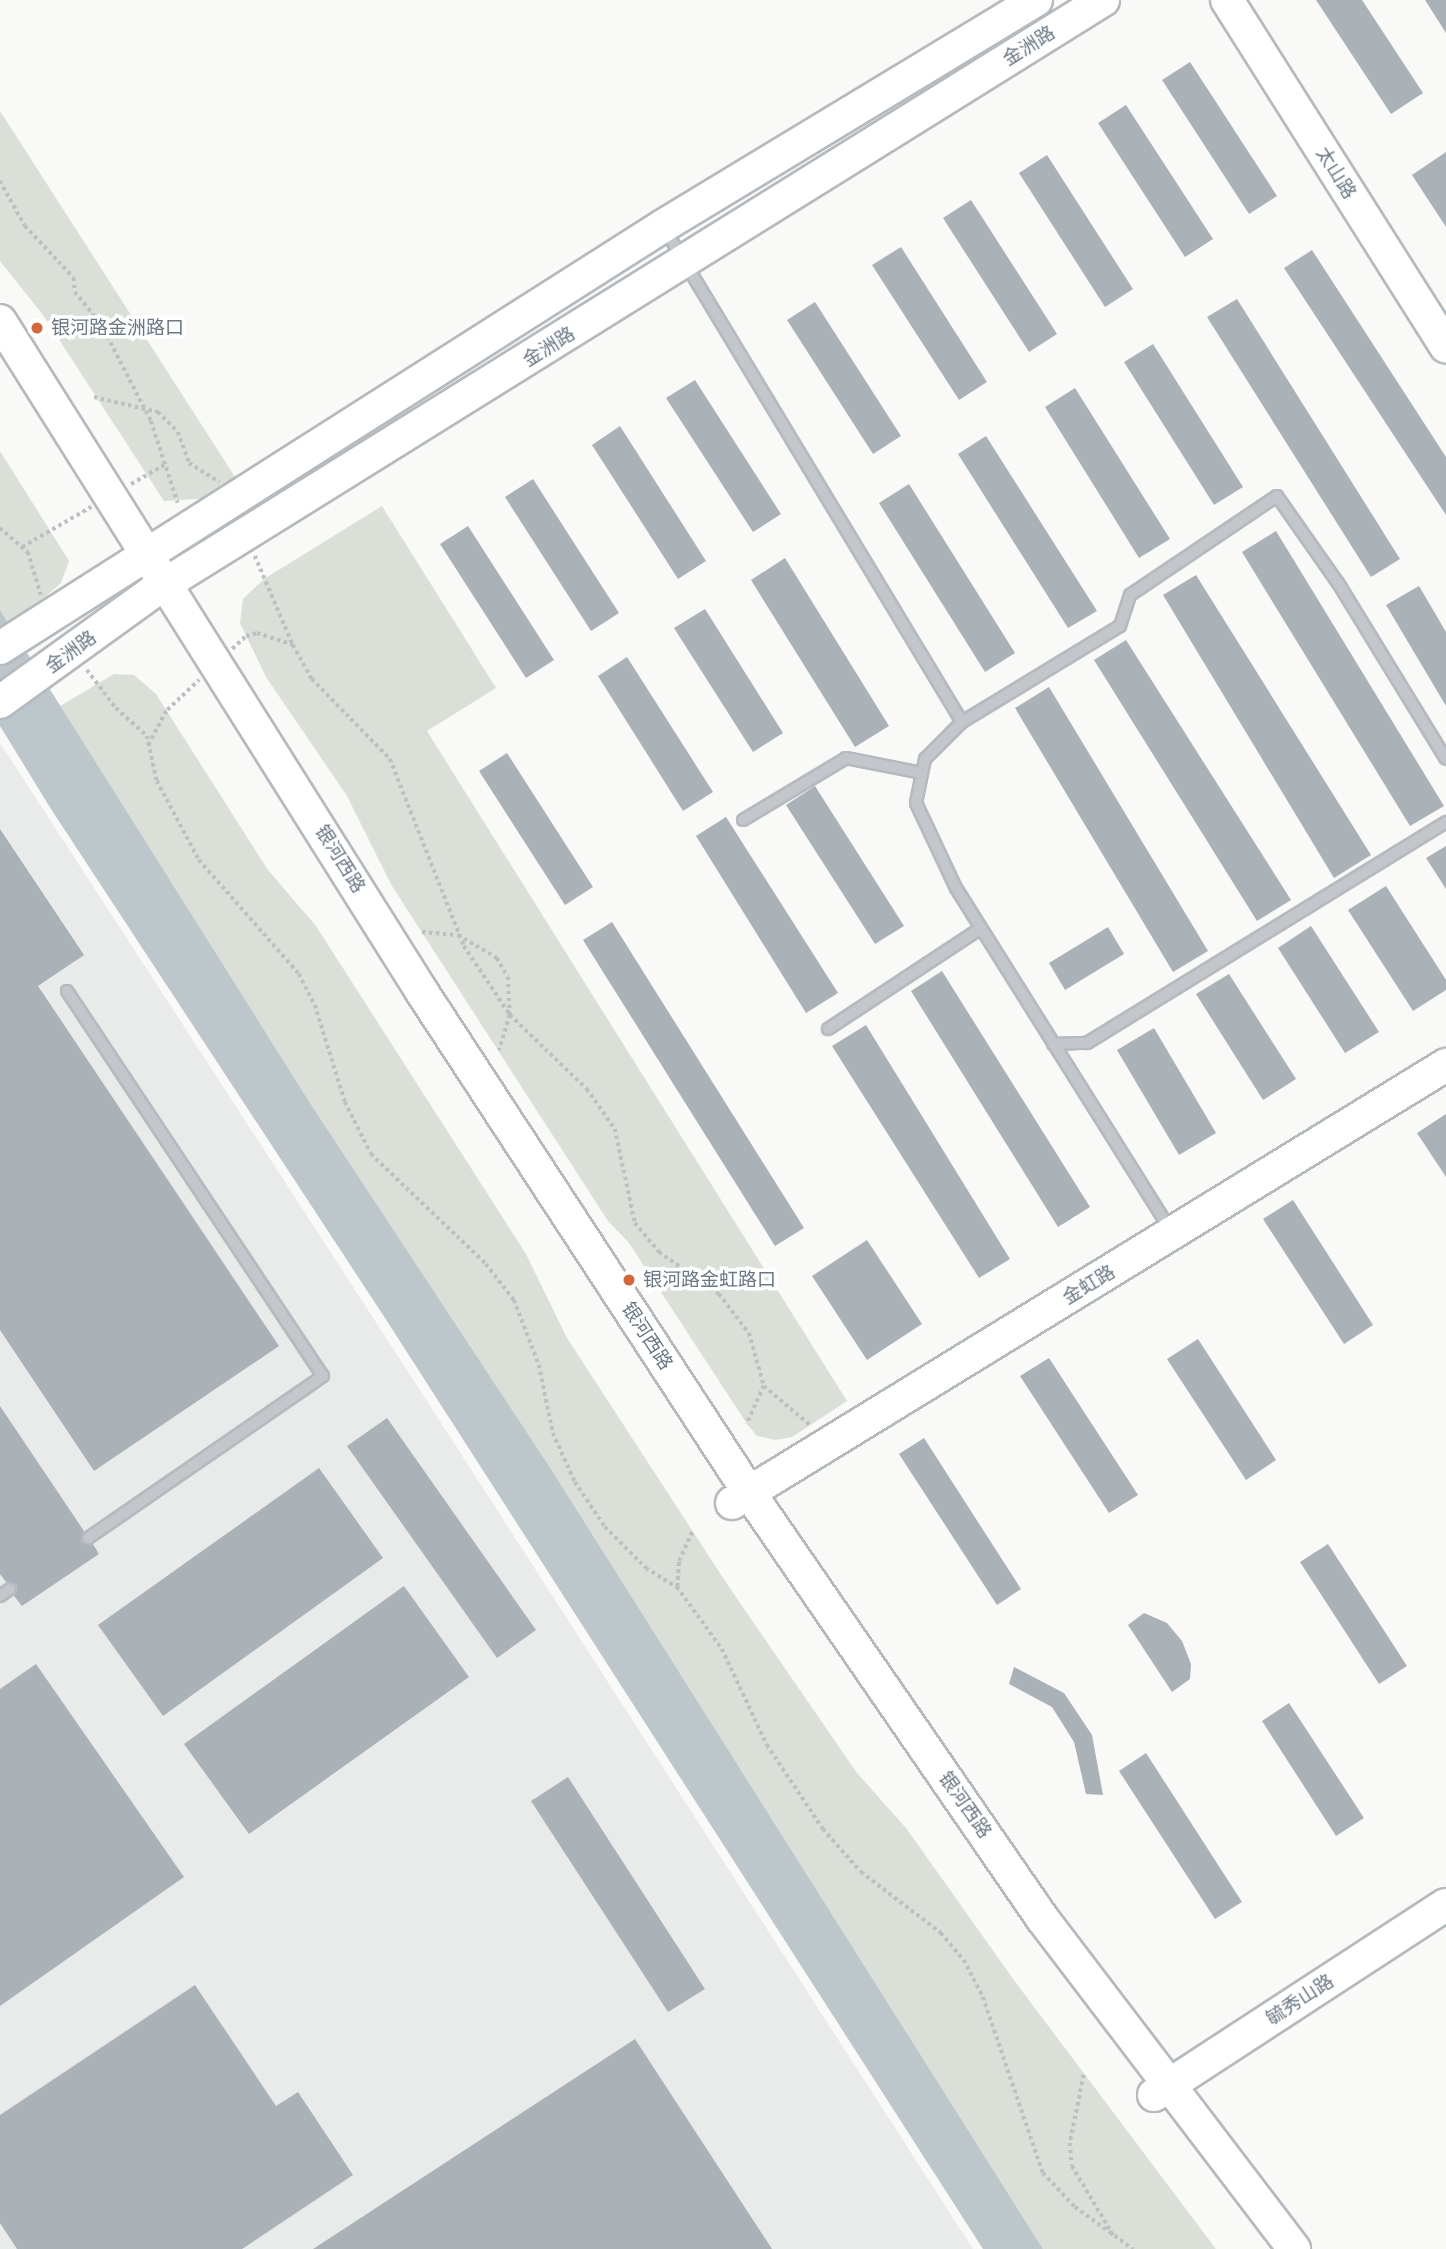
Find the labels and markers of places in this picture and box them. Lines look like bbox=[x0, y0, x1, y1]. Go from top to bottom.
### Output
place label: 银河路金洲路口 bbox=[51, 317, 184, 339]
marker: 银河路金洲路口 bbox=[29, 320, 45, 336]
place label: 银河路金虹路口 bbox=[643, 1269, 776, 1291]
marker: 银河路金虹路口 bbox=[621, 1272, 637, 1288]

